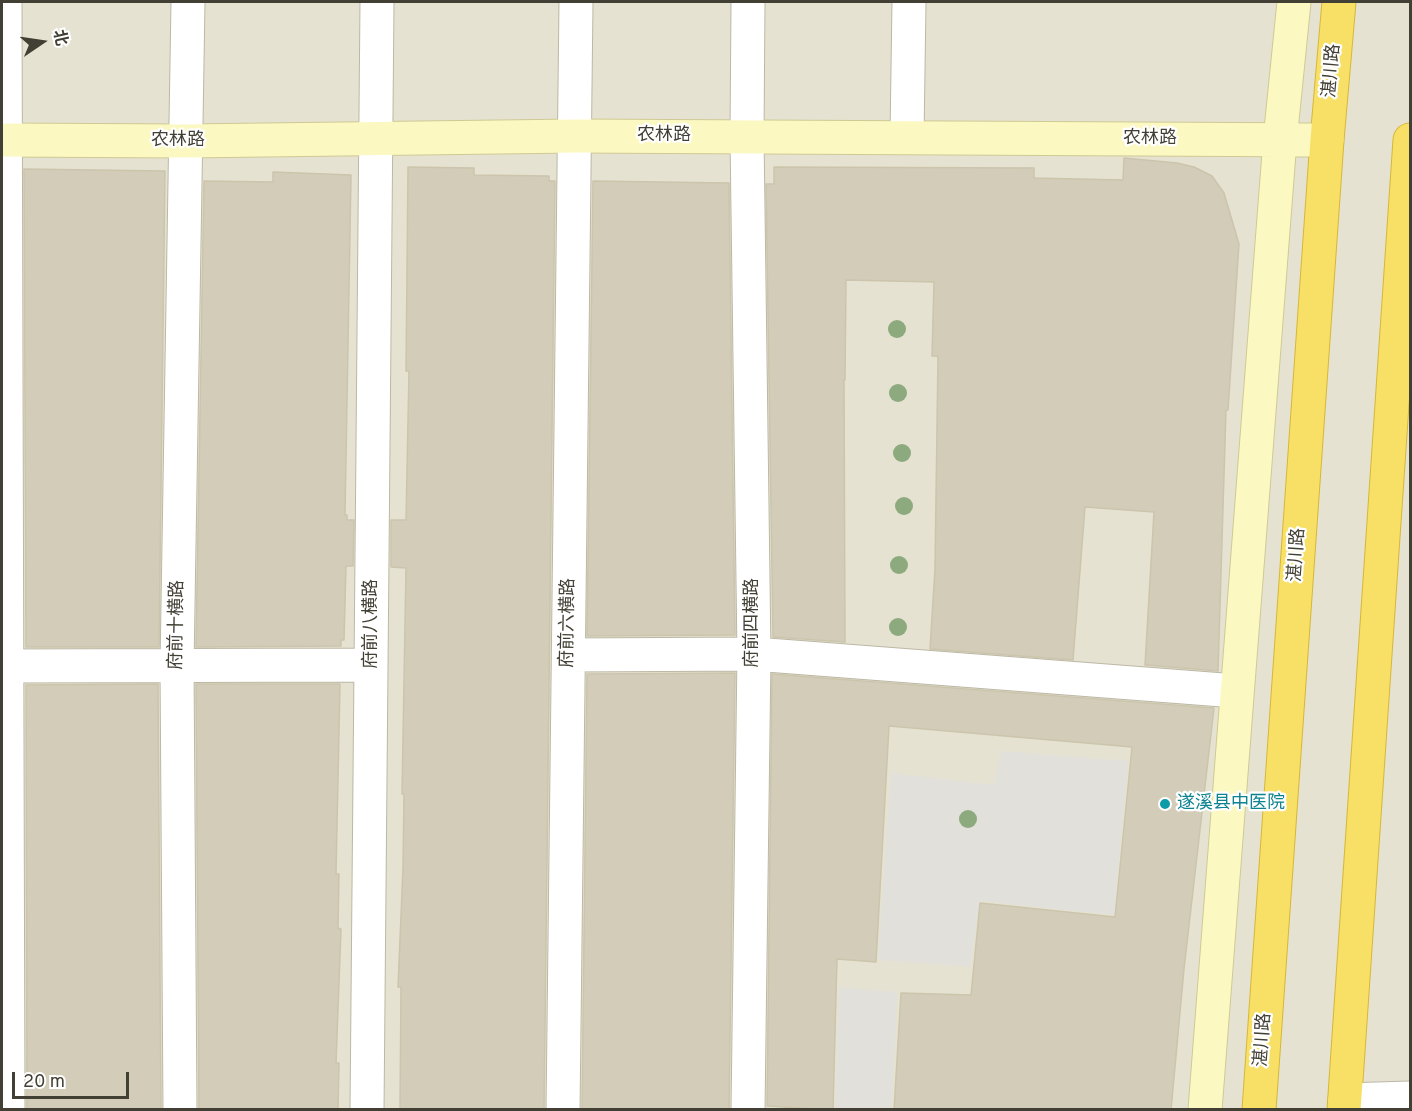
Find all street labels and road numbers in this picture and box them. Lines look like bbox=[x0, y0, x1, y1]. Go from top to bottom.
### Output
street label: 湛川路 bbox=[1320, 43, 1346, 99]
street label: 农林路 bbox=[637, 125, 691, 147]
street label: 农林路 bbox=[1123, 128, 1177, 150]
street label: 农林路 bbox=[151, 130, 205, 152]
street label: 湛川路 bbox=[1285, 527, 1311, 583]
street label: 府前六横路 bbox=[557, 578, 581, 668]
street label: 府前四横路 bbox=[742, 578, 764, 668]
street label: 府前八横路 bbox=[361, 579, 383, 669]
street label: 府前十横路 bbox=[166, 580, 190, 670]
street label: 湛川路 bbox=[1251, 1012, 1277, 1068]

